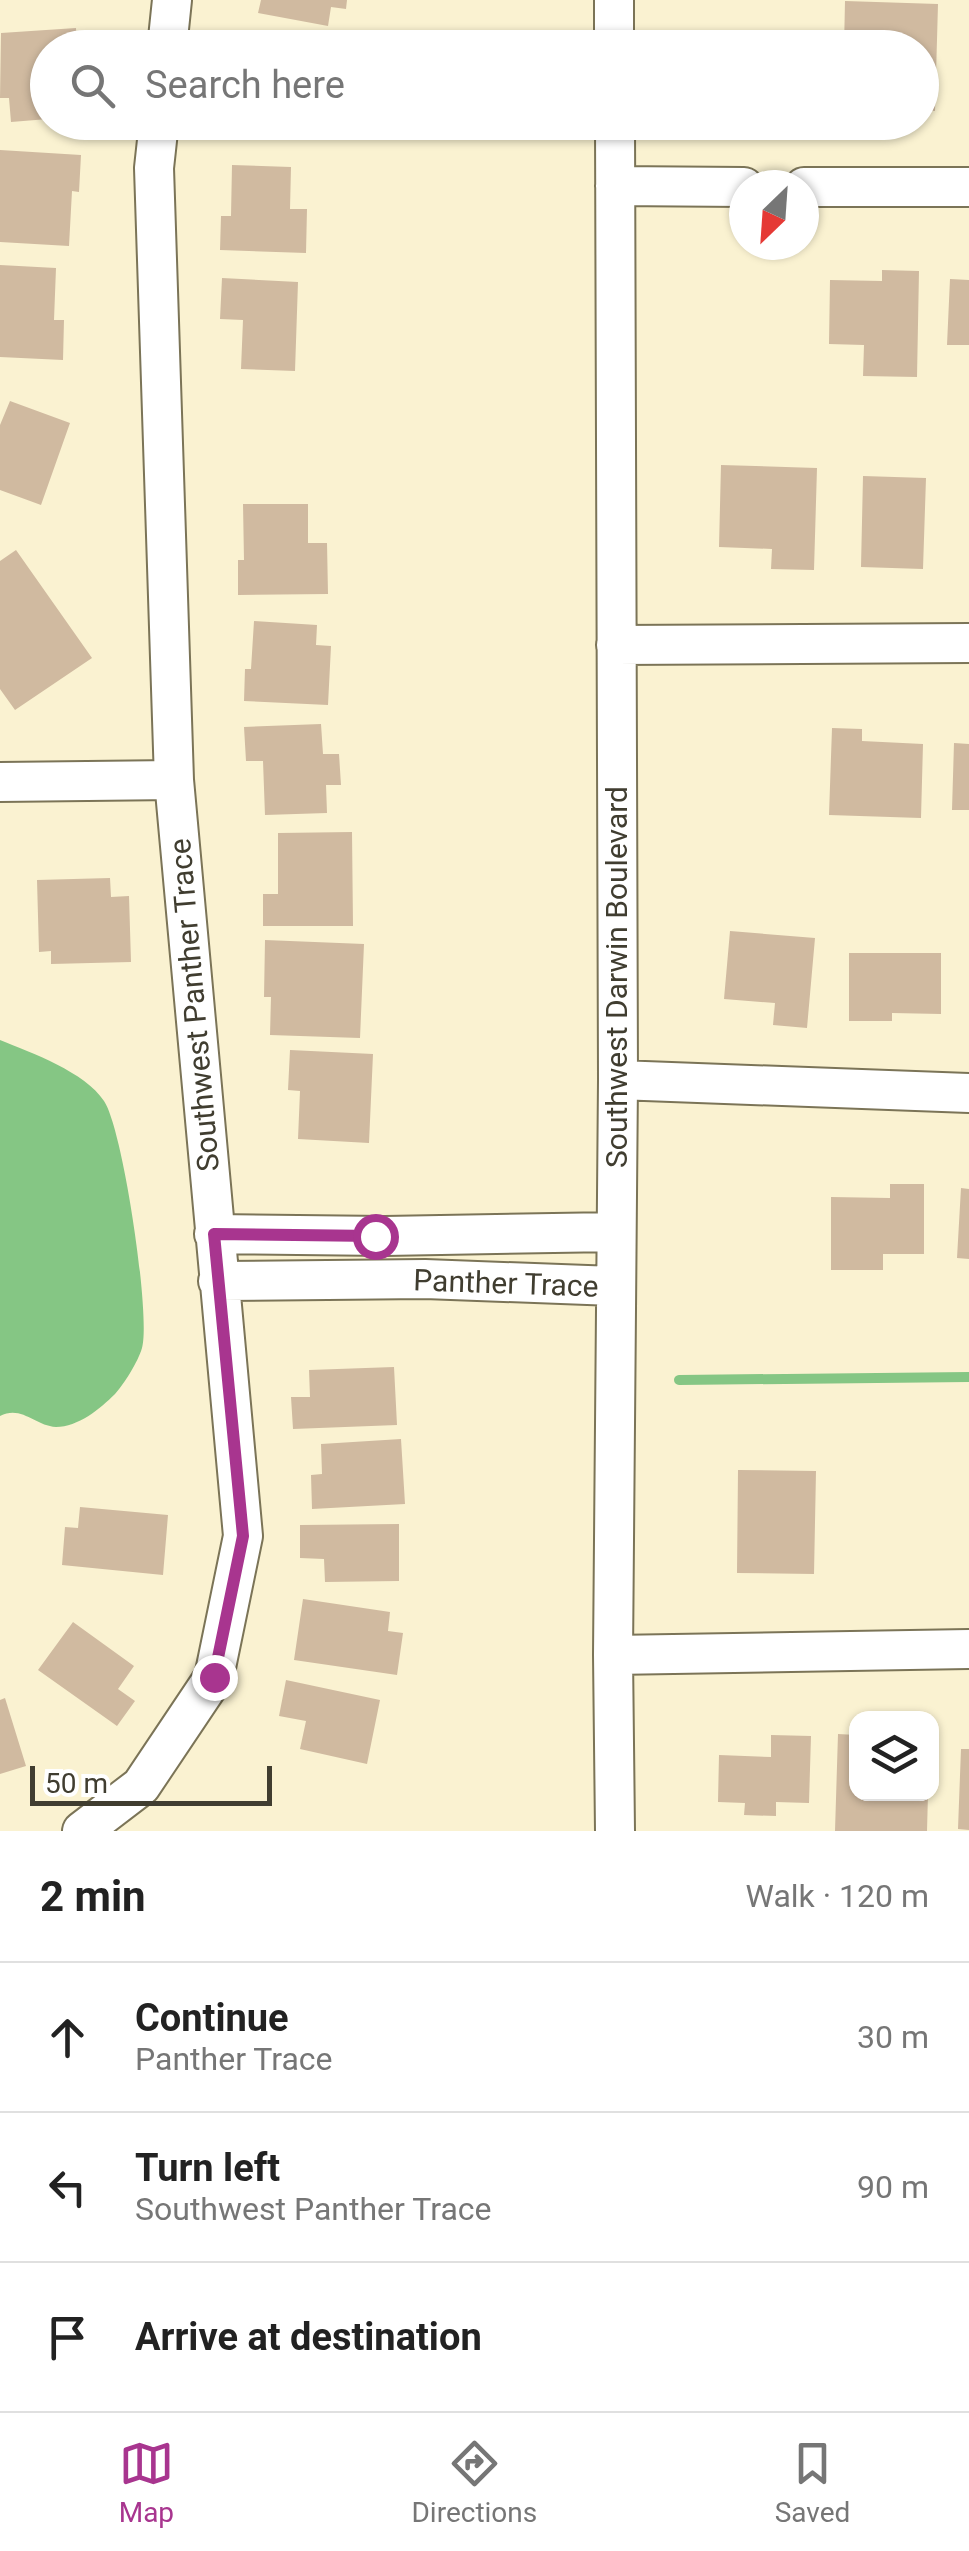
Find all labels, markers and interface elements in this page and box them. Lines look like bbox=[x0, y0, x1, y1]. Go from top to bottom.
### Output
search box bbox=[30, 30, 939, 140]
icon: search bbox=[65, 58, 120, 113]
text: Search here bbox=[145, 63, 345, 107]
north arrow bbox=[729, 170, 819, 260]
street label: Southwest Darwin Boulevard bbox=[599, 786, 634, 1168]
street label: Southwest Panther Trace bbox=[162, 837, 226, 1173]
route start bbox=[353, 1214, 399, 1260]
street label: Panther Trace bbox=[413, 1262, 599, 1304]
route end bbox=[192, 1655, 238, 1701]
map controls bbox=[849, 1711, 939, 1801]
button: layers bbox=[849, 1711, 939, 1801]
scale bar bbox=[30, 1761, 272, 1806]
text: 50 m bbox=[45, 1767, 108, 1800]
text: 2 min bbox=[40, 1872, 146, 1921]
text: Walk · 120 m bbox=[746, 1877, 929, 1915]
text: Continue bbox=[135, 1996, 289, 2040]
icon: ahead bbox=[40, 2010, 95, 2065]
text: 30 m bbox=[857, 2018, 929, 2056]
text: Panther Trace bbox=[135, 2040, 333, 2078]
text: Turn left bbox=[135, 2146, 280, 2190]
icon: left bbox=[40, 2160, 95, 2215]
text: 90 m bbox=[857, 2168, 929, 2206]
text: Southwest Panther Trace bbox=[135, 2190, 492, 2228]
icon: arrive bbox=[40, 2310, 95, 2365]
text: Arrive at destination bbox=[135, 2315, 482, 2359]
tab: Map bbox=[119, 2436, 174, 2529]
tab: Directions bbox=[411, 2436, 537, 2529]
tab: Saved bbox=[775, 2436, 850, 2529]

